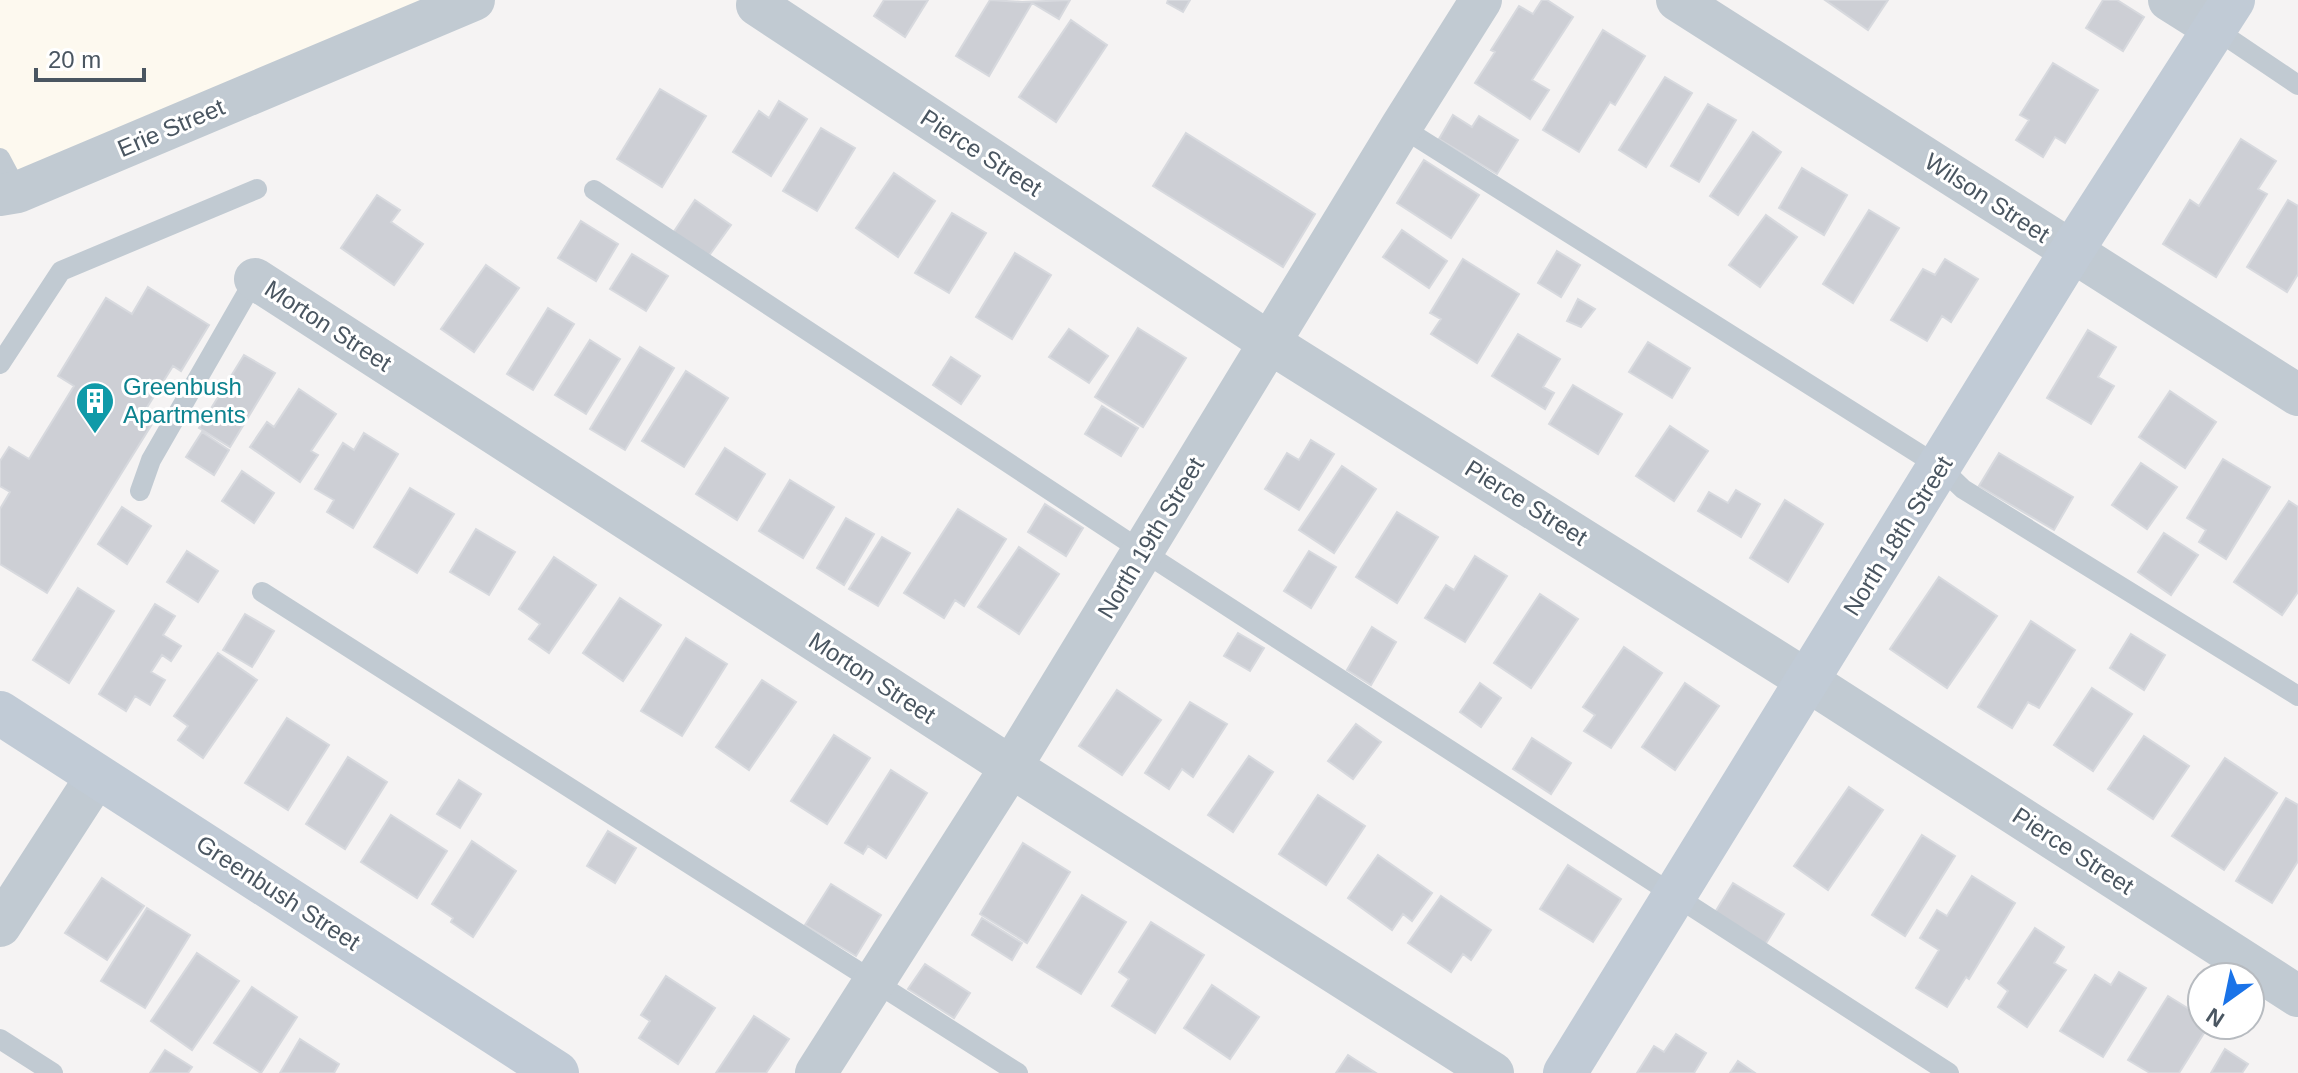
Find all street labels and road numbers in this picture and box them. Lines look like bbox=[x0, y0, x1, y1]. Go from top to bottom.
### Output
street label: Erie Street bbox=[113, 93, 229, 162]
street label: Pierce Street bbox=[916, 103, 1047, 202]
street label: Wilson Street bbox=[1920, 147, 2055, 248]
street label: Morton Street bbox=[260, 275, 397, 377]
street label: North 18th Street bbox=[1838, 451, 1958, 620]
street label: North 19th Street bbox=[1092, 452, 1209, 623]
street label: Pierce Street bbox=[1460, 454, 1593, 551]
street label: Morton Street bbox=[804, 627, 941, 729]
street label: Pierce Street bbox=[2008, 801, 2139, 900]
street label: Greenbush Street bbox=[191, 830, 365, 956]

